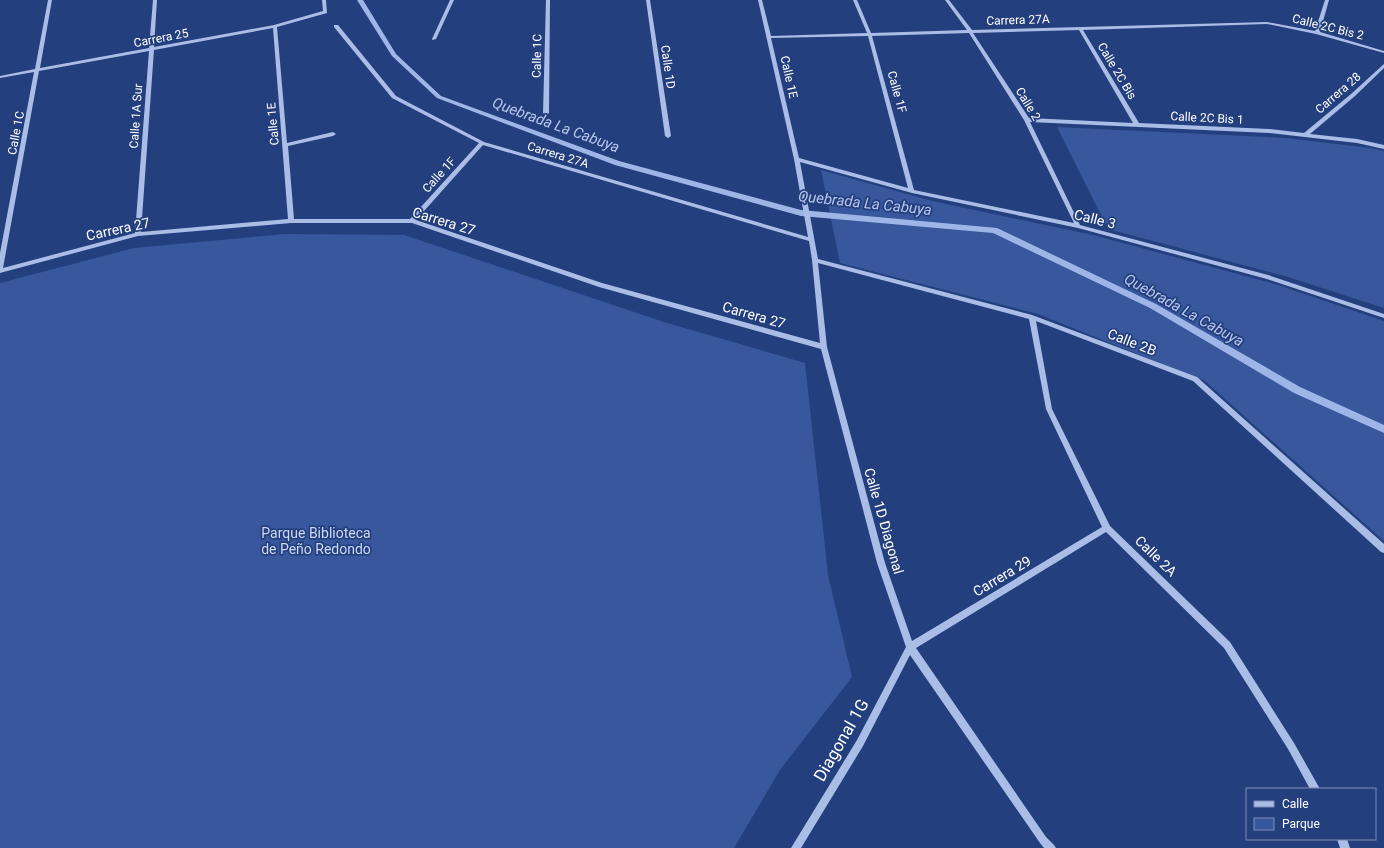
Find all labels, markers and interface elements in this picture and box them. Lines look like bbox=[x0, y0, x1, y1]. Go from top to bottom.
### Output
street label: Calle 2C Bis 2 bbox=[1291, 11, 1366, 43]
street label: Carrera 27A bbox=[986, 12, 1050, 28]
street label: Carrera 25 bbox=[132, 26, 190, 50]
street label: Calle 1C bbox=[530, 34, 544, 78]
street label: Calle 2C Bis bbox=[1095, 40, 1139, 102]
street label: Calle 1D bbox=[658, 44, 678, 90]
street label: Calle 1E bbox=[778, 54, 800, 100]
street label: Calle 1F bbox=[885, 69, 909, 115]
street label: Carrera 28 bbox=[1312, 69, 1364, 117]
street label: Calle 1A Sur bbox=[127, 83, 145, 149]
street label: Calle 2 bbox=[1013, 85, 1043, 123]
water label: Quebrada La Cabuya bbox=[490, 94, 622, 156]
street label: Calle 1E bbox=[264, 102, 282, 146]
street label: Calle 2C Bis 1 bbox=[1170, 109, 1244, 127]
street label: Calle 1C bbox=[5, 110, 27, 156]
street label: Carrera 27A bbox=[526, 139, 591, 171]
street label: Calle 1F bbox=[419, 154, 459, 196]
water label: Quebrada La Cabuya bbox=[797, 187, 933, 219]
street label: Carrera 27 bbox=[411, 204, 477, 238]
street label: Calle 3 bbox=[1073, 206, 1117, 232]
street label: Carrera 27 bbox=[85, 214, 151, 244]
water label: Quebrada La Cabuya bbox=[1121, 270, 1247, 350]
street label: Carrera 27 bbox=[721, 298, 787, 332]
street label: Calle 2B bbox=[1105, 325, 1159, 359]
street label: Calle 1D Diagonal bbox=[861, 466, 907, 576]
park label: Parque Biblioteca de Peño Redondo bbox=[261, 525, 371, 557]
street label: Calle 2A bbox=[1132, 532, 1180, 580]
street label: Carrera 29 bbox=[970, 552, 1034, 600]
street label: Diagonal 1G bbox=[809, 695, 873, 785]
legend bbox=[1246, 788, 1376, 840]
text: Calle bbox=[1282, 797, 1309, 811]
text: Parque bbox=[1282, 817, 1320, 831]

